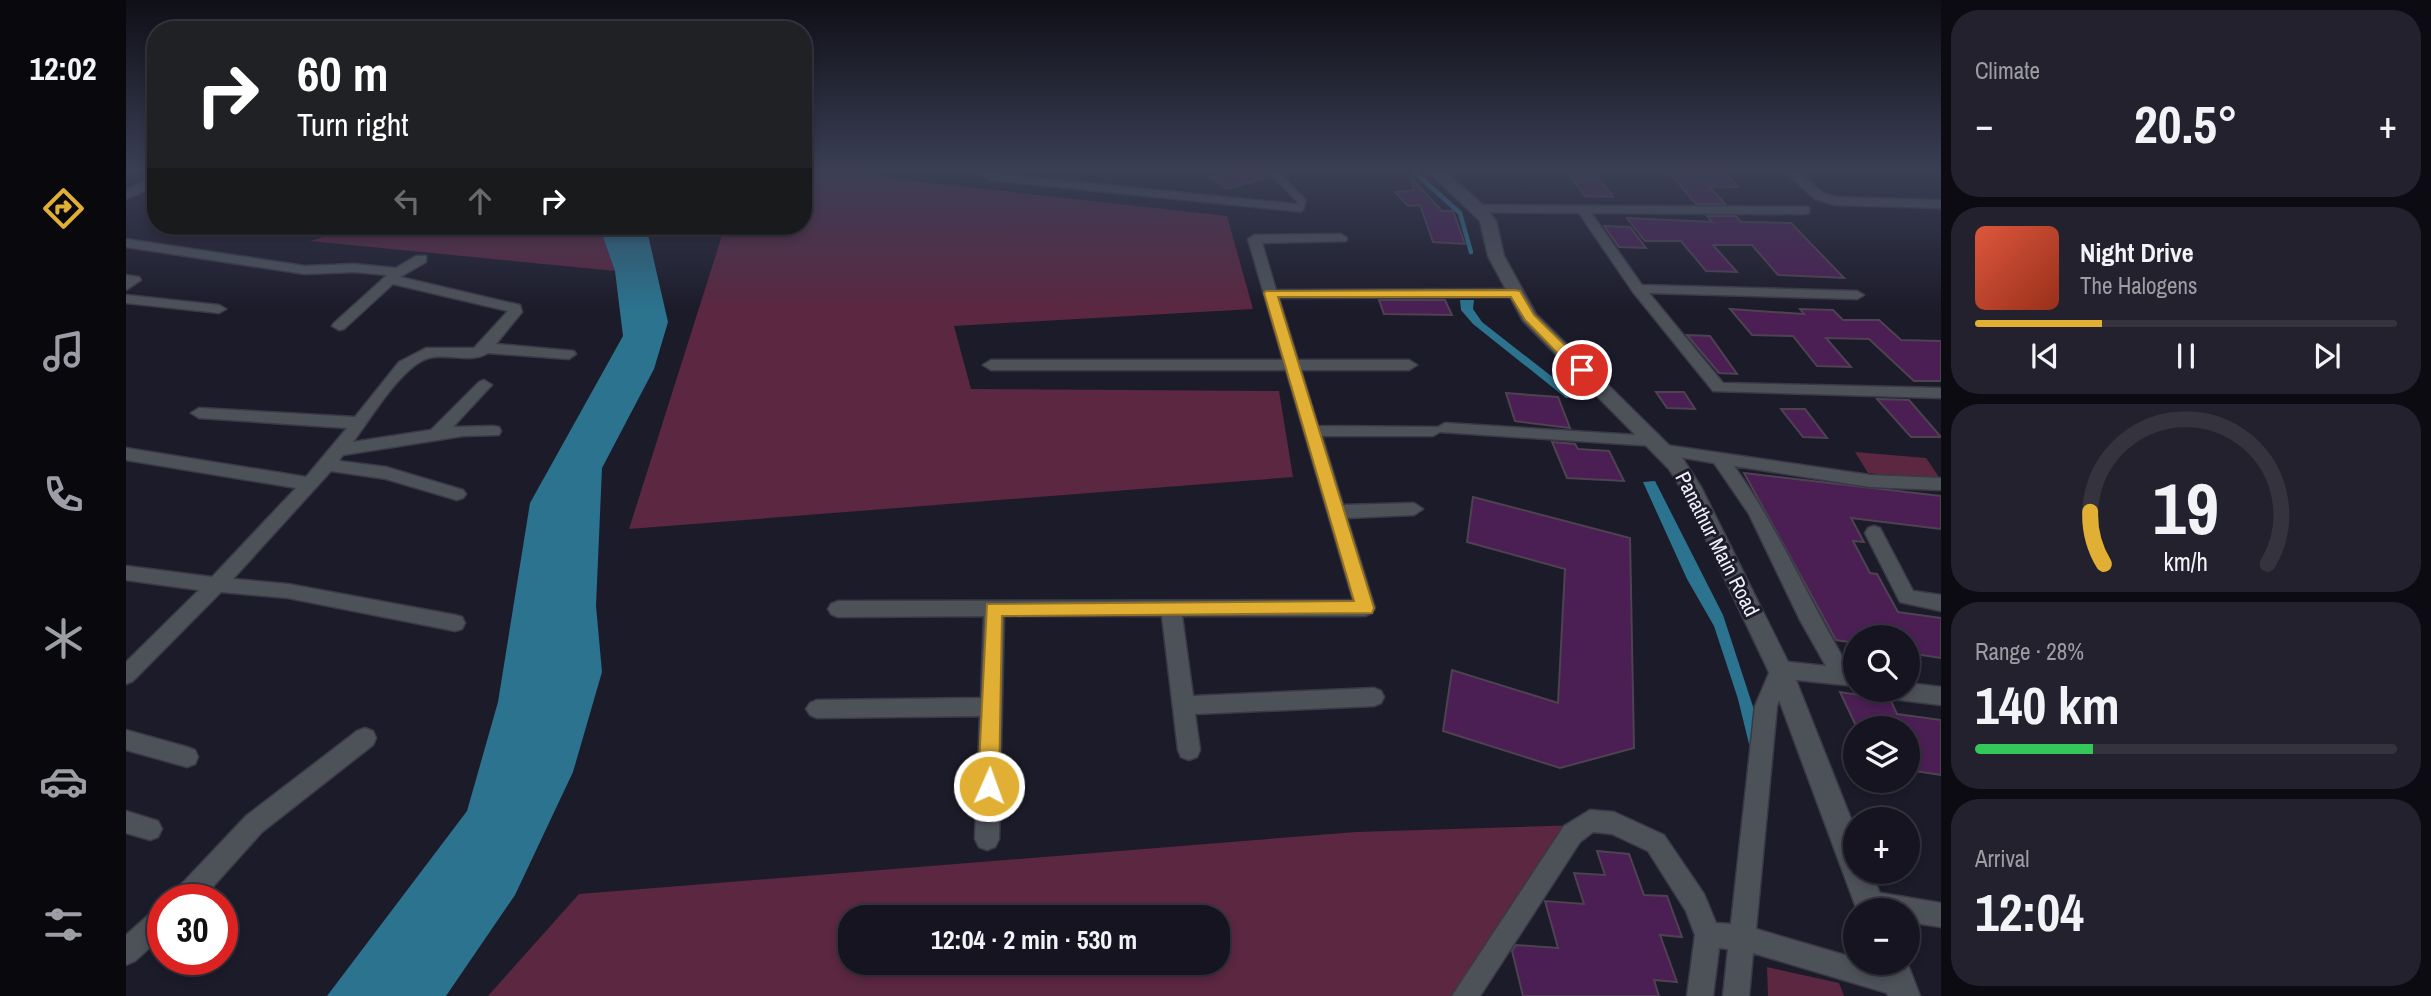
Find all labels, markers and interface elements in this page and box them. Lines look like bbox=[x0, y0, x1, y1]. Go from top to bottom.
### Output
text: 60 m bbox=[297, 40, 389, 106]
text: 12:02 bbox=[29, 47, 97, 90]
icon: right bbox=[182, 49, 273, 140]
text: Climate bbox=[1975, 55, 2040, 86]
text: 20.5° bbox=[2134, 89, 2238, 159]
text: − bbox=[1975, 99, 1993, 150]
text: + bbox=[2379, 99, 2397, 150]
text: Turn right bbox=[297, 103, 409, 146]
icon: left bbox=[388, 182, 426, 220]
icon: ahead bbox=[461, 182, 499, 220]
icon: right bbox=[534, 182, 572, 220]
icon: directions bbox=[39, 184, 88, 233]
text: Night Drive bbox=[2080, 235, 2194, 270]
text: The Halogens bbox=[2080, 270, 2197, 301]
icon: music bbox=[39, 327, 88, 376]
icon: previous bbox=[2026, 337, 2064, 375]
icon: pause bbox=[2167, 337, 2205, 375]
icon: next bbox=[2308, 337, 2346, 375]
pin bbox=[1552, 340, 1612, 400]
icon: arrive bbox=[1563, 351, 1601, 389]
text: 19 bbox=[2153, 459, 2219, 557]
street label: Panathur Main Road bbox=[1668, 466, 1766, 621]
icon: phone bbox=[39, 470, 88, 519]
text: km/h bbox=[2164, 545, 2208, 579]
icon: climate bbox=[39, 614, 88, 663]
map controls bbox=[1843, 625, 1920, 975]
button: search bbox=[1843, 625, 1920, 702]
text: Range · 28% bbox=[1975, 636, 2084, 667]
text: 140 km bbox=[1975, 670, 2120, 740]
button: layers bbox=[1843, 716, 1920, 793]
position arrow bbox=[952, 749, 1026, 823]
icon: car bbox=[39, 757, 88, 806]
button: + bbox=[1843, 807, 1920, 884]
text: Arrival bbox=[1975, 843, 2030, 874]
text: 12:04 bbox=[1975, 877, 2084, 947]
speed limit sign: 30 bbox=[147, 884, 238, 975]
button: − bbox=[1843, 898, 1920, 975]
icon: filters bbox=[39, 900, 88, 949]
text: 12:04 · 2 min · 530 m bbox=[931, 922, 1137, 957]

